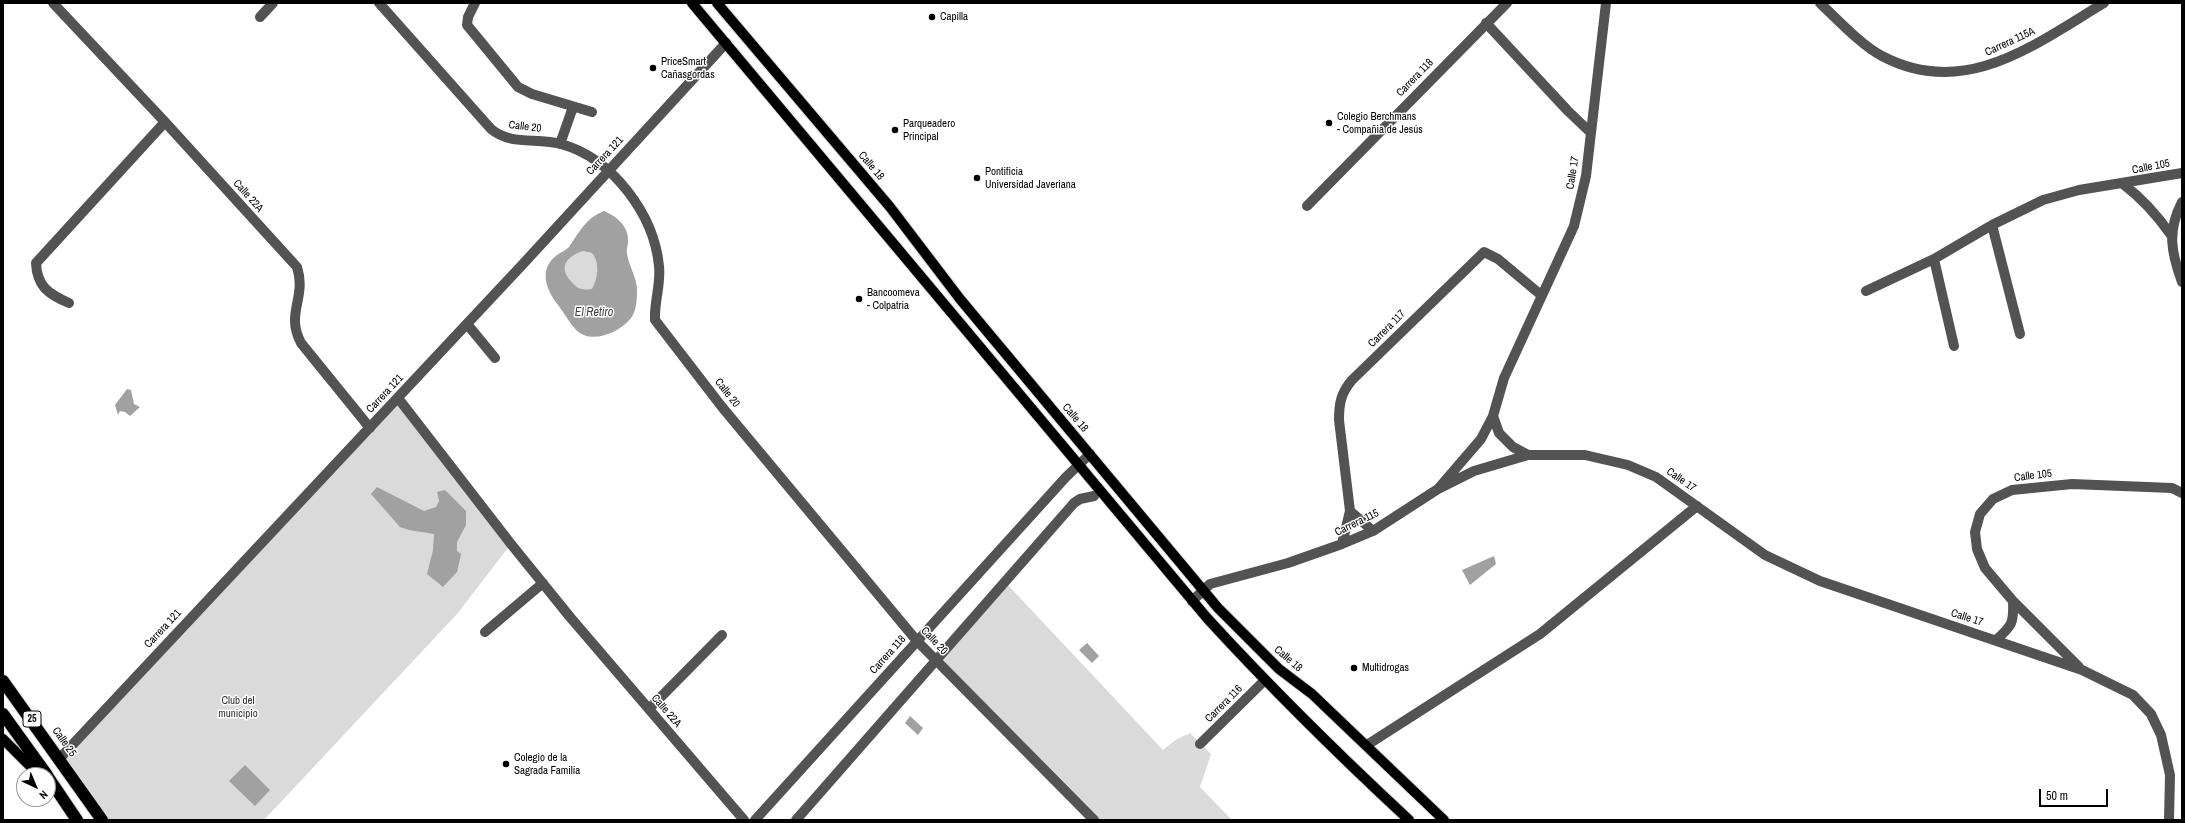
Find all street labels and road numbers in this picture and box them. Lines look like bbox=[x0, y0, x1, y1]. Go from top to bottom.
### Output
street label: Carrera 115A bbox=[1983, 25, 2037, 59]
street label: Carrera 118 bbox=[1394, 56, 1436, 100]
street label: Calle 20 bbox=[508, 118, 542, 136]
street label: Carrera 121 bbox=[584, 134, 626, 178]
street label: Calle 18 bbox=[855, 149, 887, 183]
street label: Calle 17 bbox=[1564, 156, 1582, 190]
street label: Calle 105 bbox=[2131, 157, 2171, 177]
street label: Calle 22A bbox=[230, 177, 266, 215]
street label: Carrera 117 bbox=[1366, 308, 1408, 350]
street label: Carrera 121 bbox=[364, 372, 406, 416]
street label: Calle 20 bbox=[712, 376, 742, 410]
street label: Calle 18 bbox=[1059, 401, 1091, 435]
street label: Calle 17 bbox=[1664, 465, 1698, 495]
street label: Calle 105 bbox=[2013, 467, 2053, 485]
street label: Carrera 115 bbox=[1333, 507, 1381, 539]
street label: Carrera 121 bbox=[142, 607, 184, 651]
street label: Calle 17 bbox=[1949, 607, 1985, 629]
street label: Calle 20 bbox=[918, 624, 950, 658]
street label: Carrera 118 bbox=[867, 633, 909, 677]
street label: Calle 18 bbox=[1271, 643, 1305, 675]
street label: Carrera 116 bbox=[1203, 683, 1245, 725]
street label: Calle 22A bbox=[648, 692, 684, 730]
road number: 25 bbox=[23, 711, 41, 727]
street label: Calle 25 bbox=[49, 725, 79, 759]

